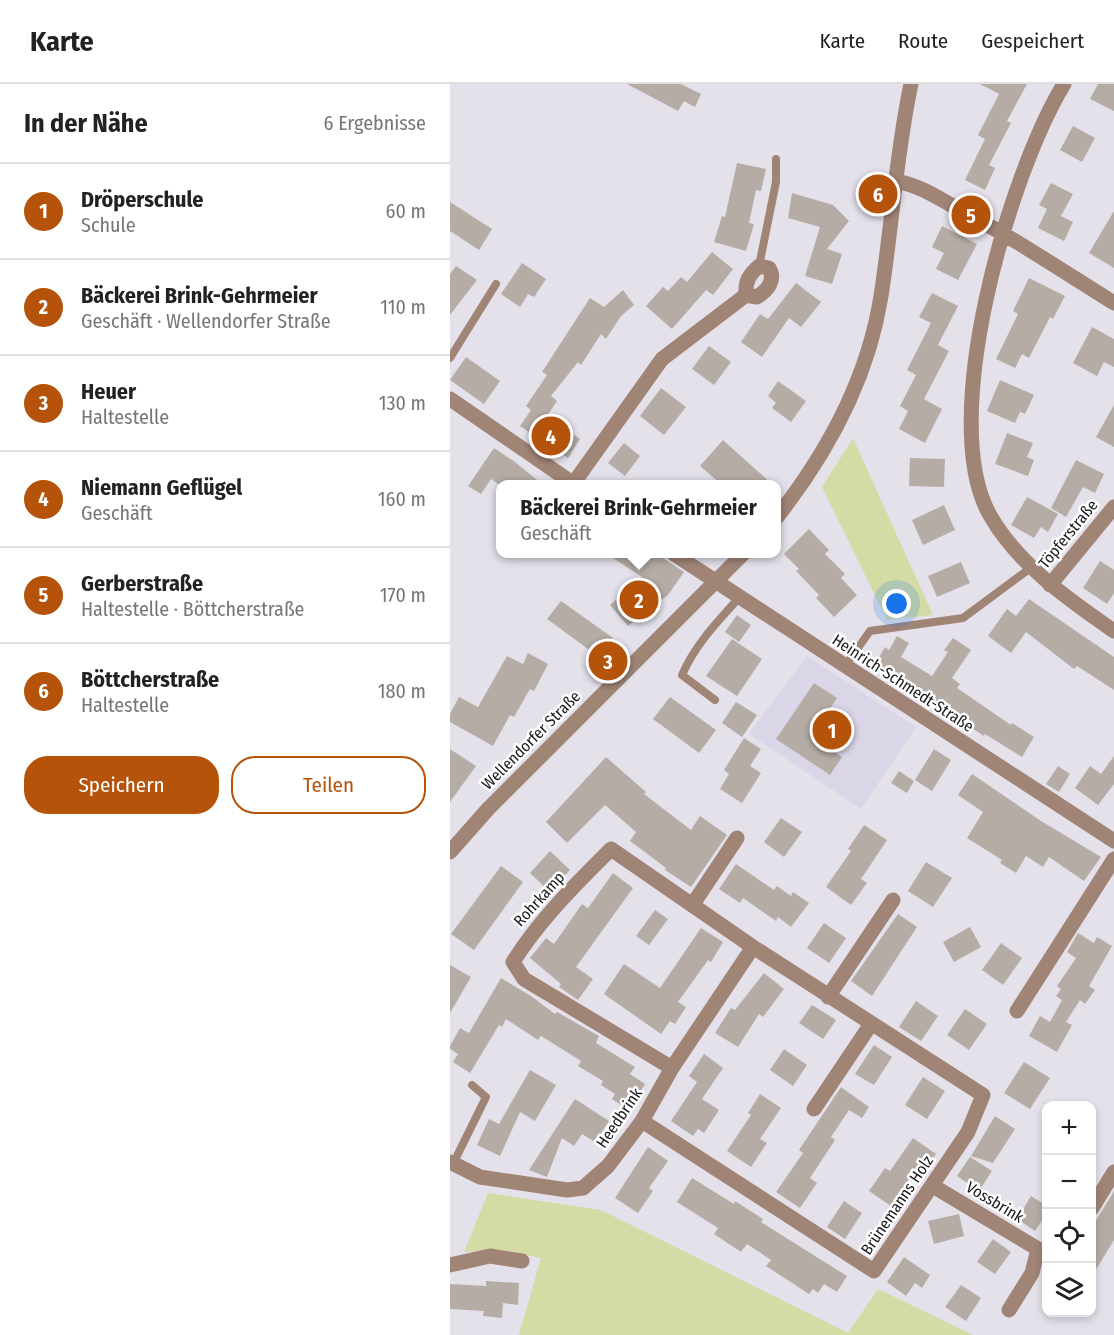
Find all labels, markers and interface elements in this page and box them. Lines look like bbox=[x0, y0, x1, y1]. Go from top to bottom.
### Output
text: Karte bbox=[30, 25, 94, 58]
text: Karte bbox=[820, 28, 865, 54]
text: Route bbox=[898, 28, 948, 54]
text: Gespeichert bbox=[981, 28, 1084, 54]
text: In der Nähe bbox=[24, 108, 148, 139]
text: 6 Ergebnisse bbox=[324, 111, 426, 135]
pin: 6 bbox=[858, 172, 898, 216]
text: Dröperschule bbox=[81, 186, 203, 213]
pin: 5 bbox=[952, 192, 990, 238]
text: 1 bbox=[39, 199, 48, 223]
text: 60 m bbox=[386, 199, 426, 223]
text: Schule bbox=[81, 213, 136, 237]
text: Bäckerei Brink-Gehrmeier bbox=[81, 282, 318, 309]
text: 2 bbox=[39, 295, 48, 319]
text: 110 m bbox=[380, 295, 426, 319]
text: Geschäft · Wellendorfer Straße bbox=[81, 309, 331, 333]
text: Heuer bbox=[81, 378, 136, 405]
text: 3 bbox=[39, 391, 48, 415]
text: 130 m bbox=[379, 391, 426, 415]
text: Haltestelle bbox=[81, 405, 169, 429]
pin: 4 bbox=[532, 414, 570, 458]
text: Niemann Geflügel bbox=[81, 474, 242, 501]
popup bbox=[496, 480, 781, 558]
text: 4 bbox=[38, 487, 49, 511]
text: 160 m bbox=[378, 487, 426, 511]
text: Bäckerei Brink-Gehrmeier bbox=[520, 494, 757, 521]
street label: Töpferstraße bbox=[1035, 496, 1102, 572]
text: Geschäft bbox=[81, 501, 152, 525]
text: Geschäft bbox=[520, 521, 592, 545]
text: Gerberstraße bbox=[81, 570, 203, 597]
pin: 2 bbox=[620, 578, 658, 622]
text: 5 bbox=[39, 583, 48, 607]
text: 170 m bbox=[380, 583, 426, 607]
your location bbox=[882, 589, 911, 618]
text: Haltestelle · Böttcherstraße bbox=[81, 597, 305, 621]
street label: Heinrich-Schmedt-Straße bbox=[829, 630, 977, 736]
pin: 3 bbox=[588, 638, 628, 684]
text: Böttcherstraße bbox=[81, 666, 219, 693]
text: 6 bbox=[38, 679, 49, 703]
text: 180 m bbox=[378, 679, 426, 703]
street label: Wellendorfer Straße bbox=[478, 687, 584, 793]
text: Haltestelle bbox=[81, 693, 169, 717]
pin: 1 bbox=[812, 708, 851, 752]
button: Speichern bbox=[24, 756, 219, 814]
button: Teilen bbox=[231, 756, 426, 814]
street label: Rohrkamp bbox=[510, 868, 568, 930]
street label: Heedbrink bbox=[592, 1084, 646, 1152]
map controls bbox=[1042, 1101, 1096, 1317]
button: + bbox=[1042, 1101, 1096, 1155]
street label: Brünemanns Holz bbox=[857, 1152, 937, 1258]
button: − bbox=[1042, 1155, 1096, 1209]
street label: Vossbrink bbox=[963, 1177, 1028, 1227]
button: locate bbox=[1042, 1209, 1096, 1263]
button: layers bbox=[1042, 1263, 1096, 1317]

